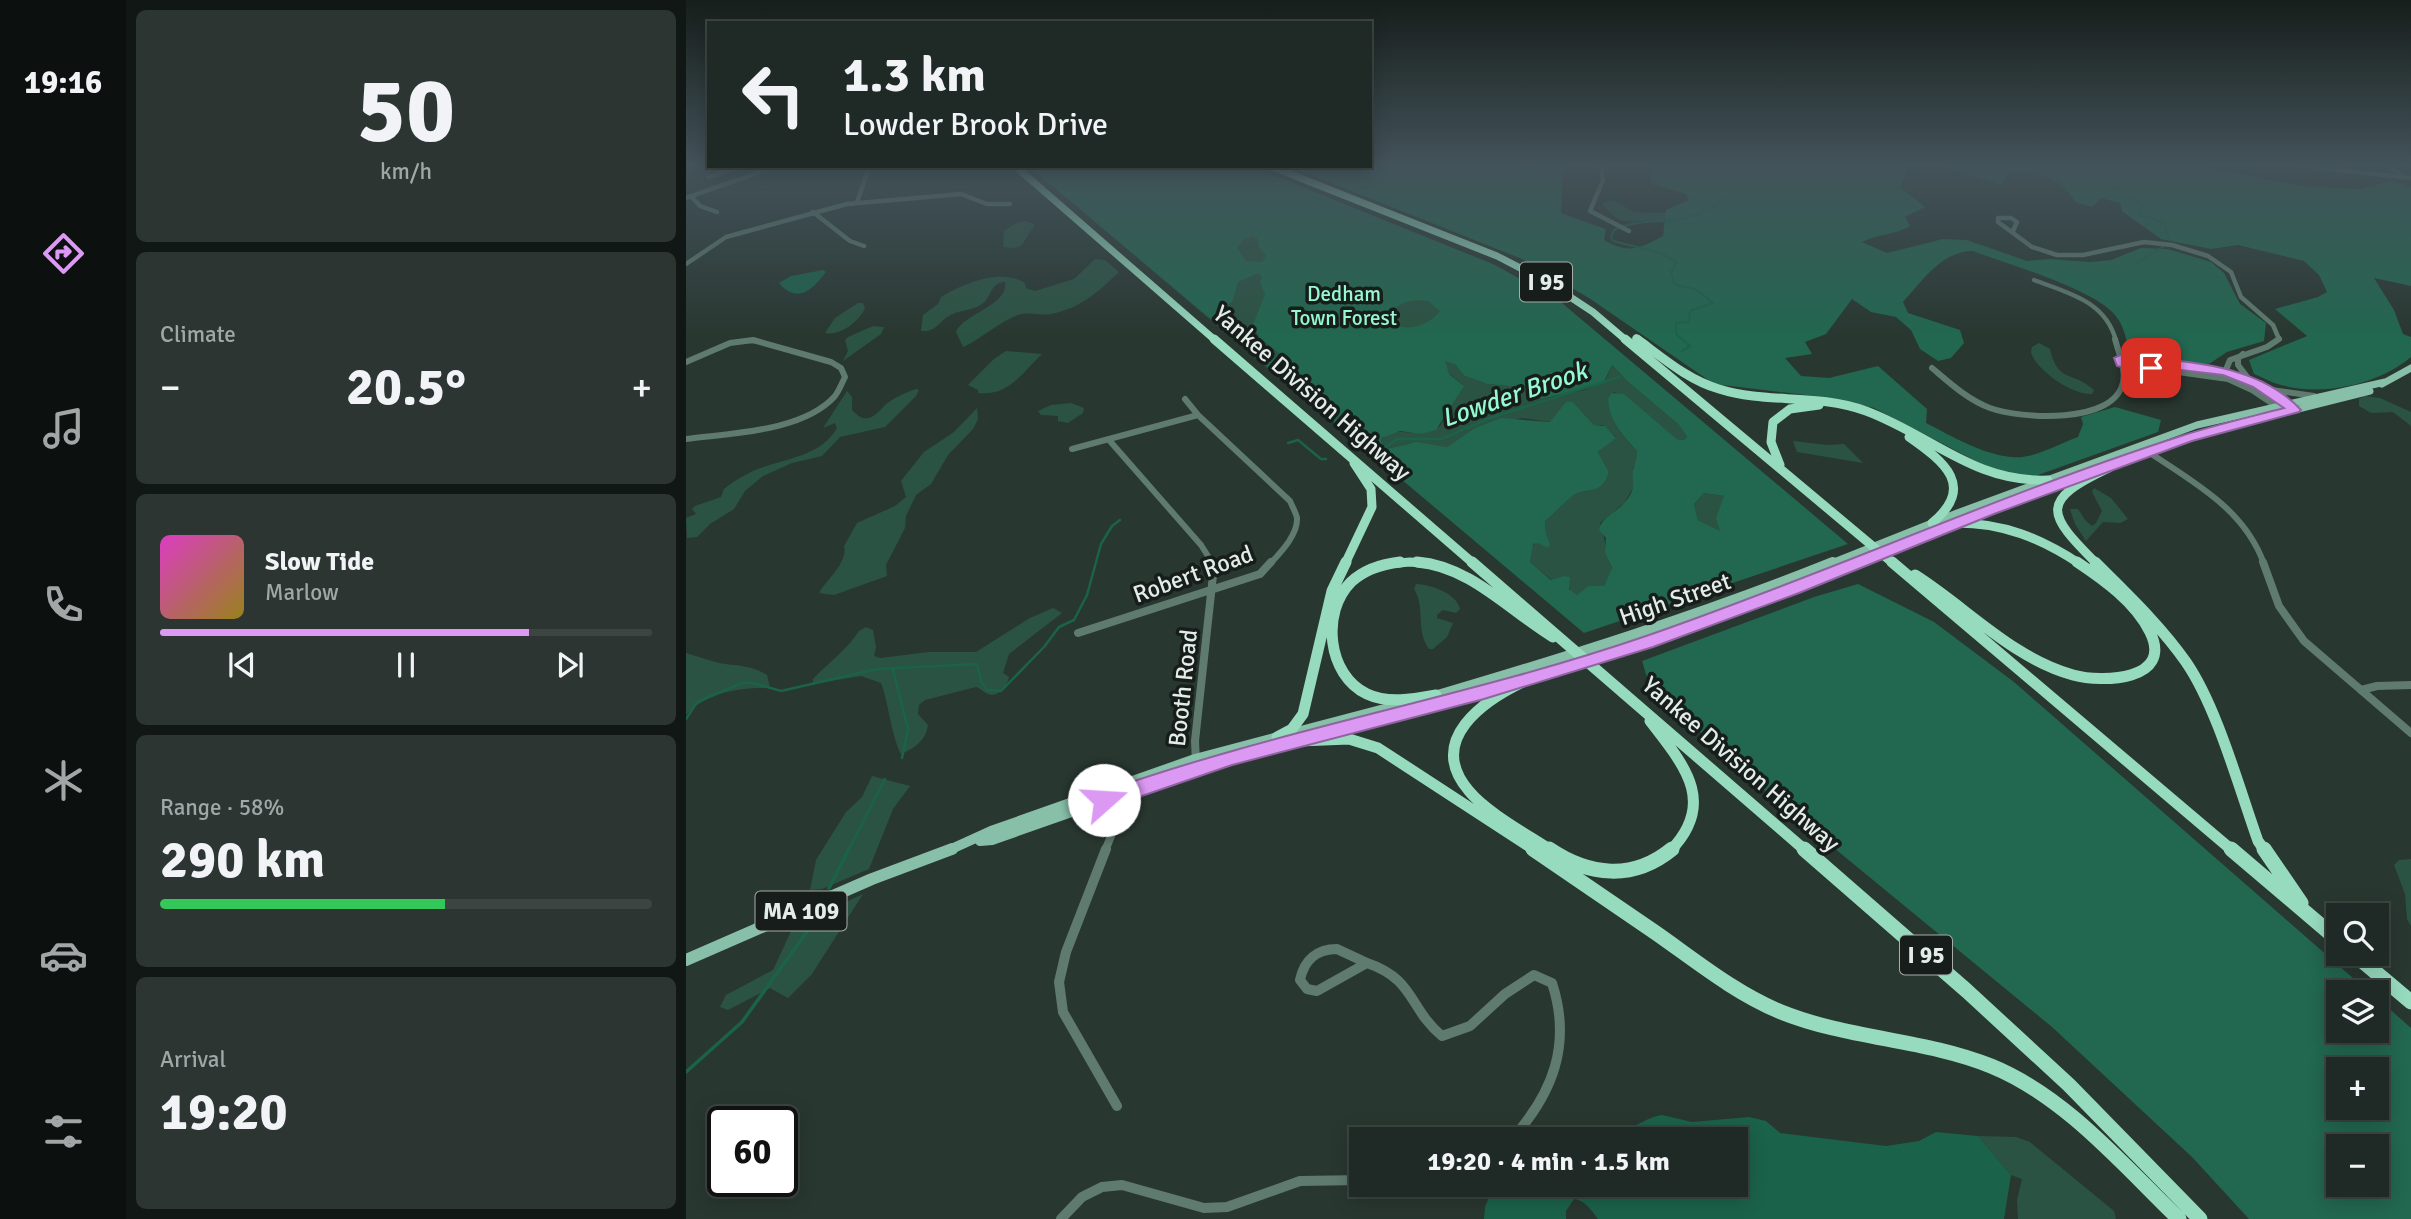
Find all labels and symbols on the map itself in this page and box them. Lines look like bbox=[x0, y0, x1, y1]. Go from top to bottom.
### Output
road number: I 95 bbox=[1520, 262, 1572, 302]
park label: Dedham Town Forest bbox=[1291, 281, 1397, 331]
street label: Yankee Division Highway bbox=[1207, 299, 1417, 487]
pin bbox=[2121, 338, 2181, 398]
water label: Lowder Brook bbox=[1437, 355, 1593, 435]
street label: Robert Road bbox=[1129, 538, 1257, 610]
street label: High Street bbox=[1615, 566, 1735, 632]
street label: Booth Road bbox=[1162, 628, 1204, 748]
street label: Yankee Division Highway bbox=[1636, 670, 1846, 858]
position arrow bbox=[1067, 763, 1141, 837]
road number: MA 109 bbox=[755, 891, 846, 930]
road number: I 95 bbox=[1900, 936, 1952, 974]
speed limit sign: 60 bbox=[707, 1106, 798, 1197]

